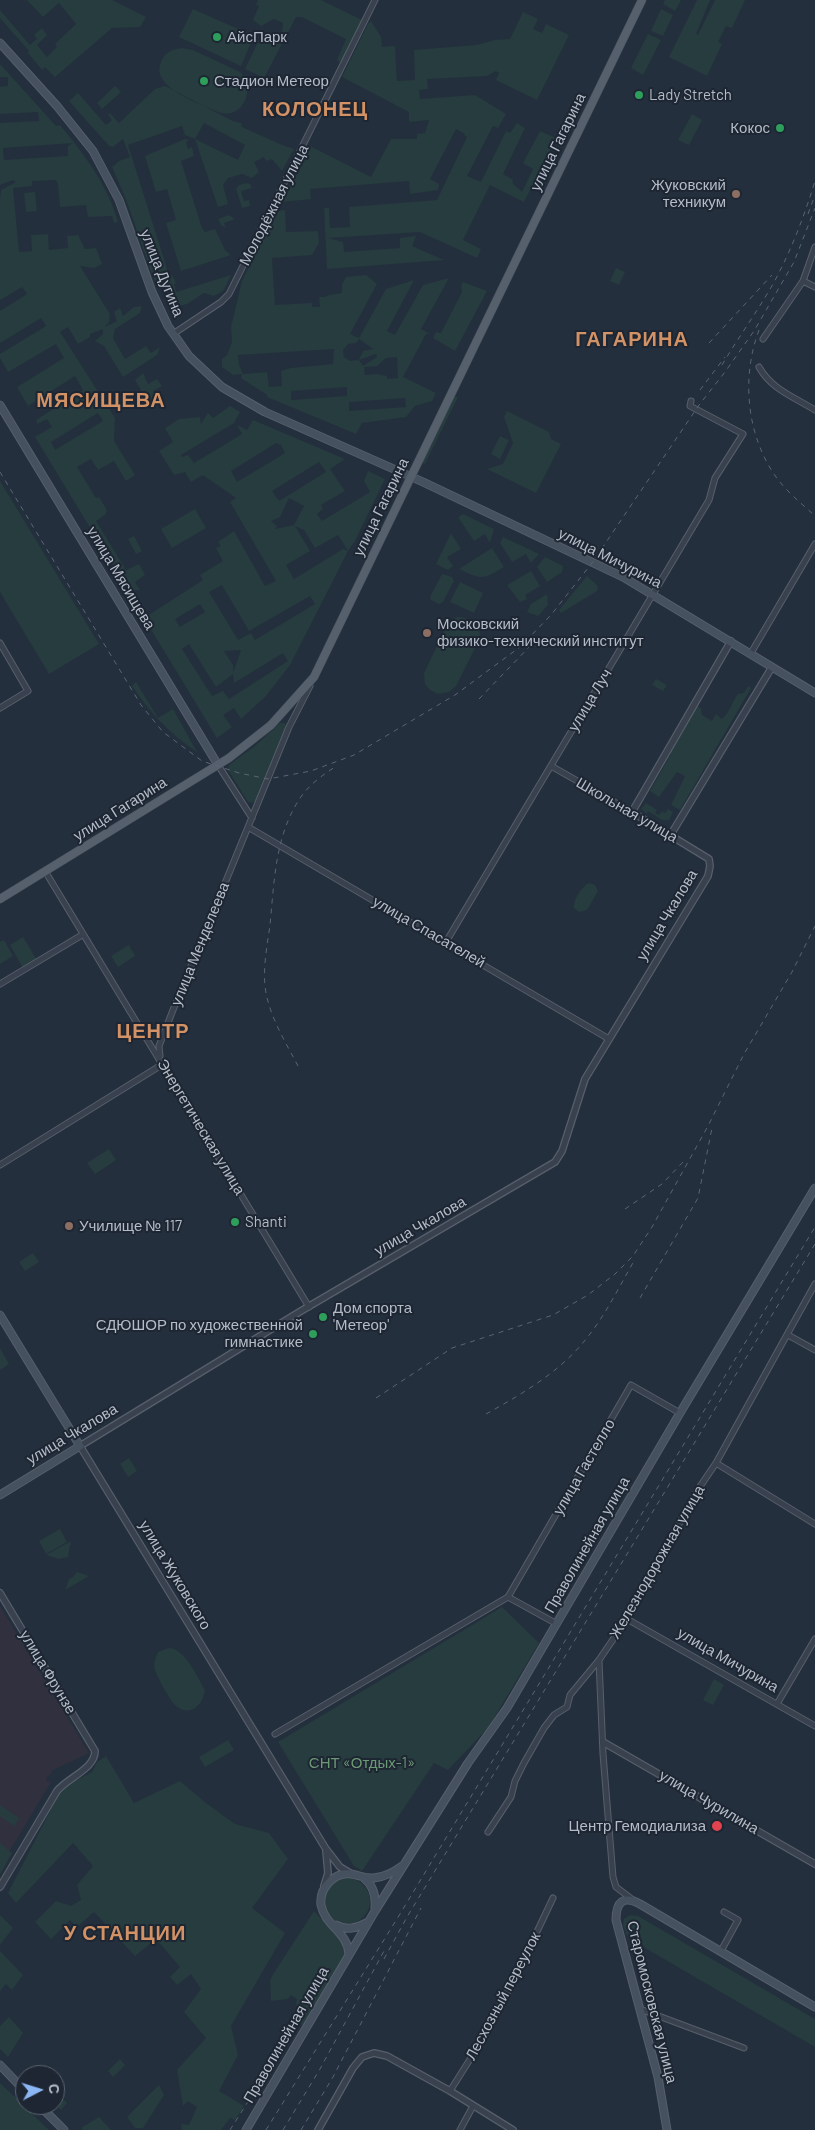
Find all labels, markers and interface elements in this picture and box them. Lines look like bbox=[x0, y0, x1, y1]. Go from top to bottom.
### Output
place label: АйсПарк bbox=[227, 28, 287, 46]
marker: АйсПарк bbox=[211, 31, 223, 43]
place label: Стадион Метеор bbox=[214, 72, 329, 90]
marker: Стадион Метеор bbox=[198, 75, 210, 87]
place label: Lady Stretch bbox=[649, 86, 732, 104]
marker: Lady Stretch bbox=[633, 89, 645, 101]
street label: улица Гагарина bbox=[527, 90, 589, 194]
district label: КОЛОНЕЦ bbox=[261, 97, 369, 121]
place label: Кокос bbox=[730, 119, 770, 137]
marker: Кокос bbox=[774, 122, 786, 134]
street label: Молодёжная улица bbox=[236, 141, 312, 269]
place label: Жуковский техникум bbox=[651, 176, 726, 211]
marker: Жуковский техникум bbox=[730, 188, 742, 200]
street label: улица Дугина bbox=[136, 227, 188, 319]
district label: ГАГАРИНА bbox=[574, 327, 690, 351]
district label: МЯСИЩЕВА bbox=[35, 388, 167, 412]
street label: улица Гагарина bbox=[350, 455, 412, 559]
street label: улица Мясищева bbox=[83, 523, 159, 633]
street label: улица Мичурина bbox=[555, 524, 665, 592]
place label: Московский физико-технический институт bbox=[437, 615, 644, 650]
marker: Московский физико-технический институт bbox=[421, 627, 433, 639]
street label: улица Луч bbox=[564, 666, 616, 734]
street label: улица Гагарина bbox=[70, 773, 170, 845]
street label: Школьная улица bbox=[573, 774, 681, 846]
street label: улица Чкалова bbox=[633, 866, 701, 964]
street label: улица Менделеева bbox=[167, 880, 233, 1008]
street label: улица Спасателей bbox=[369, 892, 489, 972]
district label: ЦЕНТР bbox=[116, 1019, 190, 1043]
street label: Энергетическая улица bbox=[153, 1056, 249, 1198]
street label: улица Чкалова bbox=[371, 1192, 469, 1260]
place label: Shanti bbox=[245, 1213, 287, 1231]
marker: Shanti bbox=[229, 1216, 241, 1228]
place label: Училище № 117 bbox=[79, 1217, 182, 1235]
marker: Училище № 117 bbox=[63, 1220, 75, 1232]
place label: Дом спорта 'Метеор' bbox=[333, 1299, 412, 1334]
marker: Дом спорта 'Метеор' bbox=[317, 1311, 329, 1323]
place label: СДЮШОР по художественной гимнастике bbox=[96, 1316, 303, 1351]
marker: СДЮШОР по художественной гимнастике bbox=[307, 1328, 319, 1340]
street label: улица Чкалова bbox=[23, 1400, 121, 1468]
street label: улица Гастелло bbox=[549, 1416, 619, 1518]
street label: Праволинейная улица bbox=[541, 1474, 633, 1616]
street label: Железнодорожная улица bbox=[606, 1482, 708, 1642]
street label: улица Жуковского bbox=[135, 1517, 215, 1633]
street label: улица Мичурина bbox=[674, 1624, 782, 1696]
street label: улица Фрунзе bbox=[16, 1627, 80, 1717]
park label: СНТ «Отдых-1» bbox=[309, 1754, 415, 1772]
street label: улица Чурилина bbox=[656, 1766, 762, 1838]
place label: Центр Гемодиализа bbox=[568, 1817, 706, 1835]
marker: Центр Гемодиализа bbox=[710, 1819, 724, 1833]
street label: Старомосковская улица bbox=[623, 1919, 681, 2085]
district label: У СТАНЦИИ bbox=[63, 1921, 187, 1945]
street label: Лесхозный переулок bbox=[462, 1929, 544, 2063]
street label: Праволинейная улица bbox=[240, 1964, 332, 2106]
north arrow bbox=[15, 2065, 65, 2115]
text: С bbox=[46, 2083, 63, 2095]

